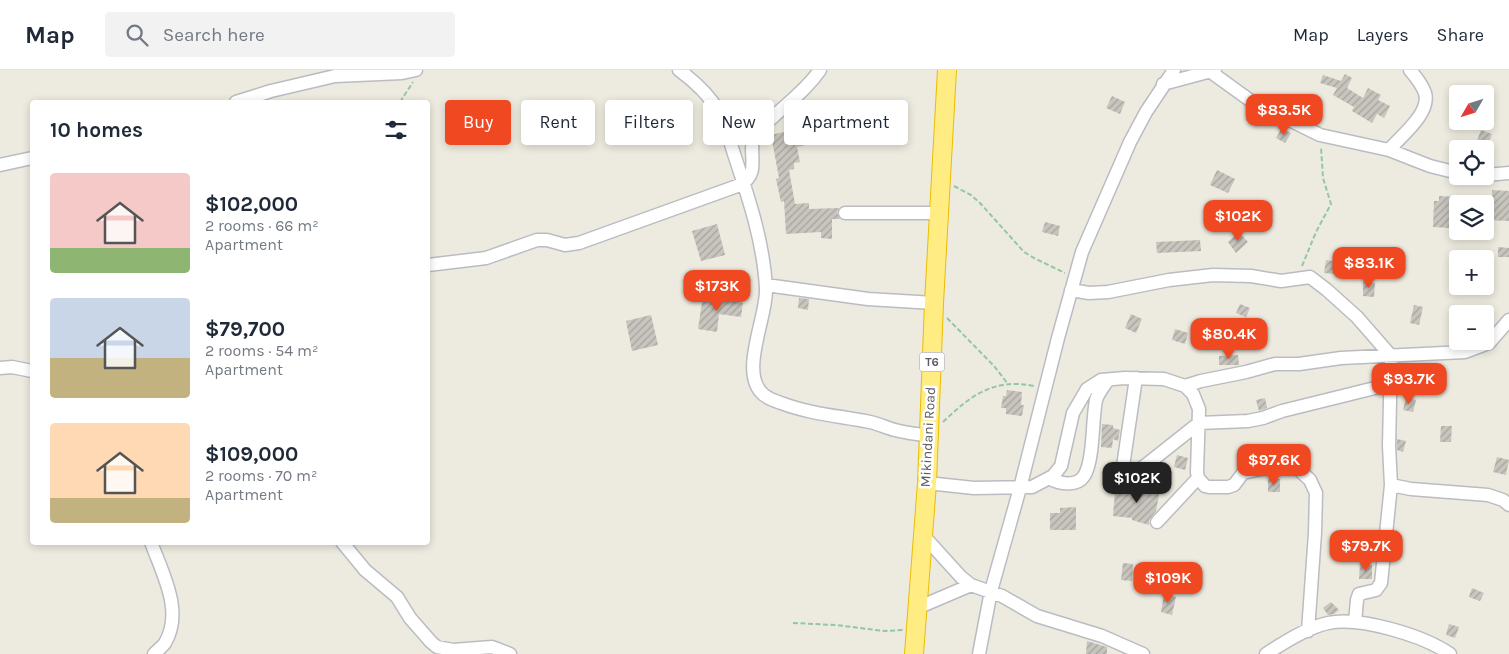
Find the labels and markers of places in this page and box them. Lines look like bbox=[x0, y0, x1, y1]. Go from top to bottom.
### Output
pin: $83.5K bbox=[1243, 93, 1325, 136]
pin: $102K bbox=[1203, 200, 1273, 242]
pin: $83.1K bbox=[1328, 246, 1410, 289]
pin: $173K bbox=[682, 270, 752, 312]
pin: $80.4K bbox=[1188, 318, 1270, 360]
pin: $93.7K bbox=[1368, 362, 1450, 405]
pin: $97.6K bbox=[1233, 444, 1315, 486]
pin: $102K bbox=[1102, 462, 1172, 504]
pin: $79.7K bbox=[1325, 530, 1407, 572]
pin: $109K bbox=[1133, 562, 1203, 604]

